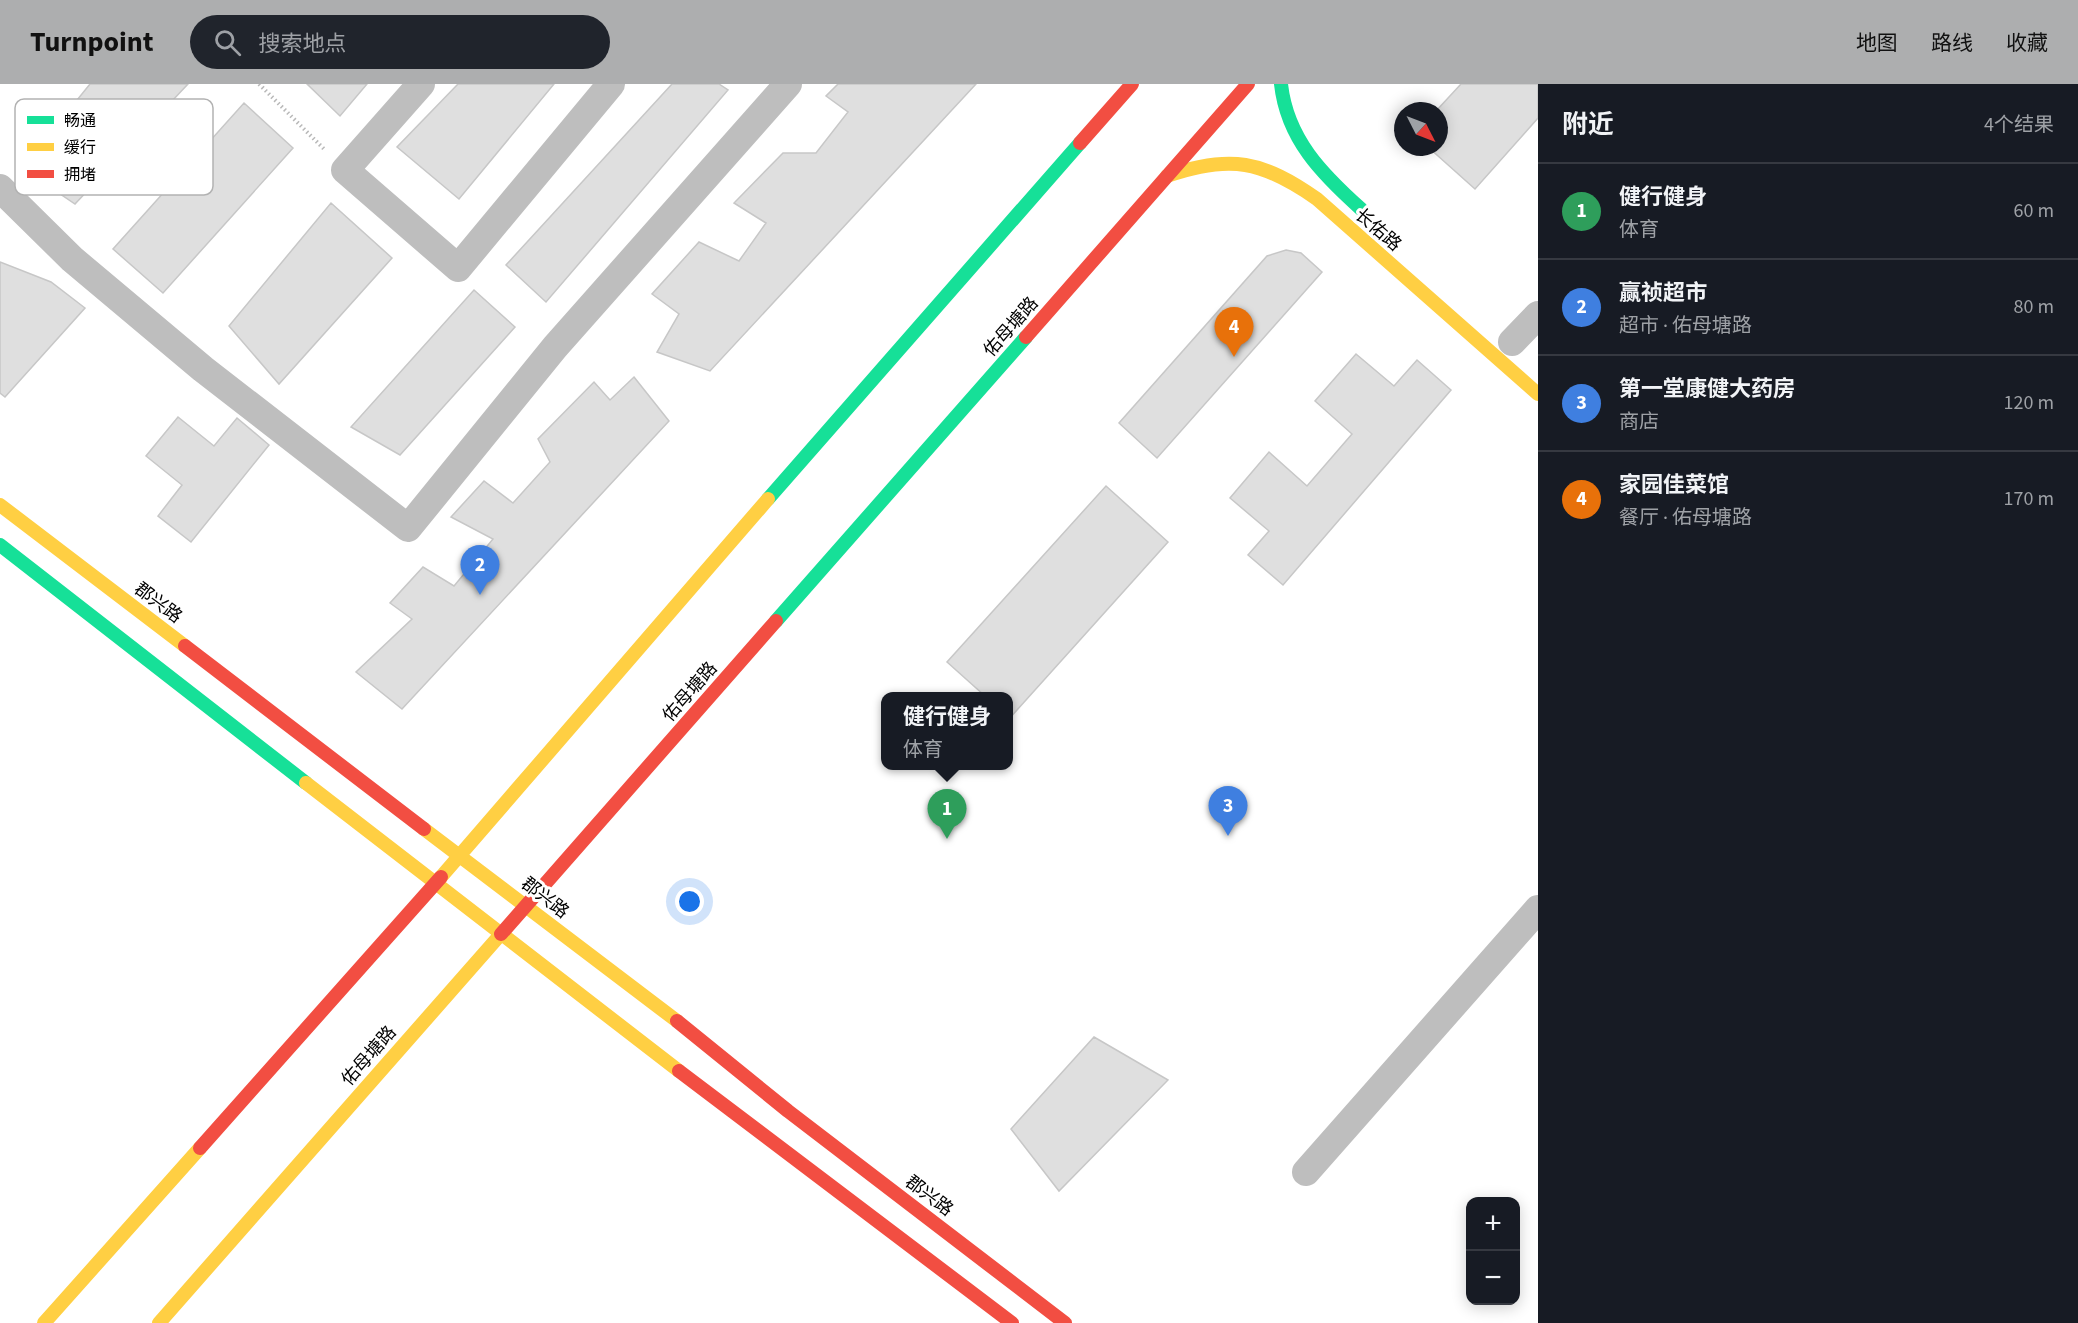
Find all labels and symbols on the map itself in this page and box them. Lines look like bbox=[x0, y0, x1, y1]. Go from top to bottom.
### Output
legend bbox=[15, 99, 213, 195]
north arrow bbox=[1394, 102, 1448, 156]
text: 畅通 bbox=[64, 110, 96, 132]
text: 缓行 bbox=[64, 137, 96, 159]
text: 拥堵 bbox=[64, 164, 96, 186]
street label: 长佑路 bbox=[1349, 203, 1407, 257]
street label: 佑母塘路 bbox=[978, 292, 1044, 362]
pin: 4 bbox=[1214, 308, 1254, 357]
pin: 2 bbox=[460, 546, 500, 595]
street label: 郡兴路 bbox=[129, 577, 187, 629]
street label: 佑母塘路 bbox=[657, 657, 723, 727]
pin: 3 bbox=[1208, 786, 1248, 836]
pin: 1 bbox=[928, 790, 966, 839]
street label: 郡兴路 bbox=[516, 872, 574, 924]
your location bbox=[675, 887, 704, 916]
street label: 佑母塘路 bbox=[336, 1021, 402, 1091]
street label: 郡兴路 bbox=[900, 1170, 958, 1222]

